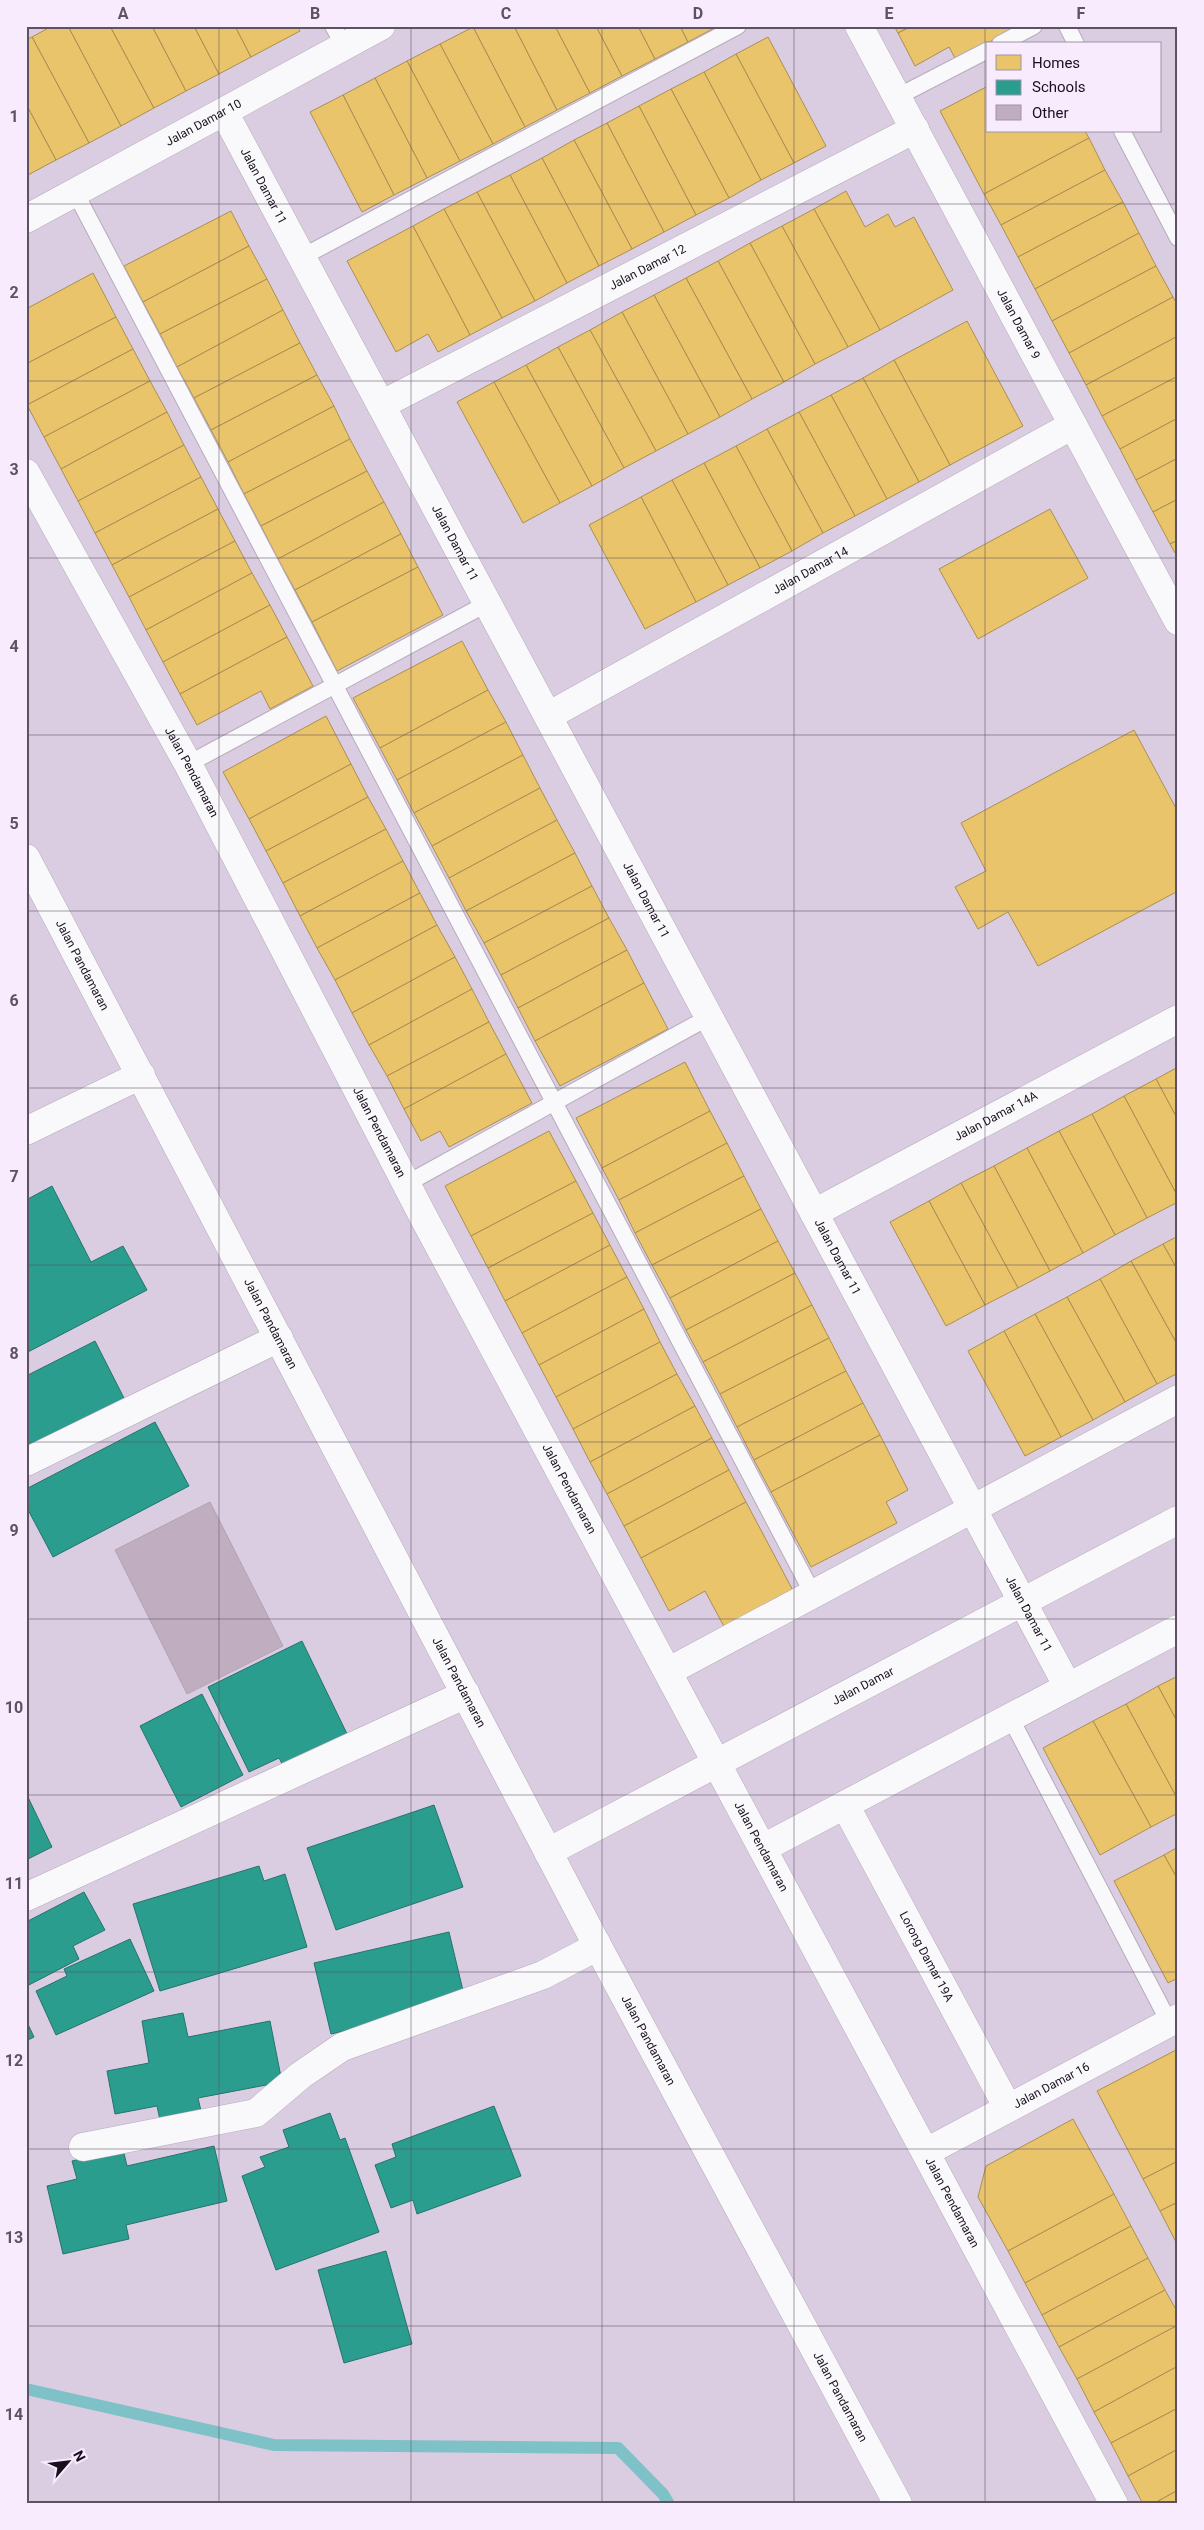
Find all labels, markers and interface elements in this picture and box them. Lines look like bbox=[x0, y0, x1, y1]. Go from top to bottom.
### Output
text: A bbox=[118, 4, 129, 23]
text: B bbox=[310, 4, 320, 23]
text: C bbox=[501, 4, 511, 23]
text: D bbox=[693, 4, 703, 23]
text: E bbox=[885, 4, 894, 23]
text: F bbox=[1077, 4, 1086, 23]
legend bbox=[986, 42, 1162, 132]
text: Homes bbox=[1032, 54, 1080, 72]
text: Schools bbox=[1032, 78, 1086, 96]
street label: Jalan Damar 10 bbox=[163, 96, 244, 149]
text: Other bbox=[1032, 104, 1069, 122]
text: 1 bbox=[9, 107, 19, 126]
street label: Jalan Damar 11 bbox=[238, 146, 290, 226]
street label: Jalan Damar 12 bbox=[607, 242, 688, 293]
text: 2 bbox=[9, 283, 19, 302]
street label: Jalan Damar 9 bbox=[994, 286, 1043, 361]
text: 3 bbox=[9, 460, 19, 479]
street label: Jalan Damar 11 bbox=[429, 503, 481, 583]
street label: Jalan Damar 14 bbox=[770, 544, 851, 597]
text: 4 bbox=[9, 637, 19, 656]
street label: Jalan Pendamaran bbox=[162, 725, 221, 820]
text: 5 bbox=[9, 814, 19, 833]
street label: Jalan Damar 11 bbox=[620, 860, 672, 940]
street label: Jalan Pandamaran bbox=[53, 917, 112, 1013]
text: 6 bbox=[9, 991, 19, 1010]
street label: Jalan Pendamaran bbox=[350, 1085, 409, 1180]
street label: Jalan Damar 14A bbox=[952, 1088, 1040, 1144]
text: 7 bbox=[9, 1167, 19, 1186]
street label: Jalan Damar 11 bbox=[811, 1217, 864, 1297]
street label: Jalan Pandamaran bbox=[241, 1276, 300, 1371]
text: 8 bbox=[9, 1344, 19, 1363]
street label: Jalan Pendamaran bbox=[539, 1441, 599, 1536]
text: 9 bbox=[9, 1521, 19, 1540]
street label: Jalan Damar 11 bbox=[1003, 1573, 1055, 1654]
street label: Jalan Pandamaran bbox=[429, 1635, 489, 1730]
street label: Jalan Damar bbox=[830, 1664, 896, 1708]
text: 10 bbox=[5, 1698, 23, 1717]
street label: Jalan Pendamaran bbox=[731, 1799, 791, 1894]
text: 11 bbox=[5, 1874, 23, 1893]
street label: Lorong Damar 19A bbox=[897, 1909, 957, 2004]
street label: Jalan Pandamaran bbox=[618, 1993, 678, 2088]
text: 12 bbox=[5, 2051, 23, 2070]
street label: Jalan Damar 16 bbox=[1011, 2059, 1092, 2111]
street label: Jalan Pendamaran bbox=[922, 2155, 982, 2250]
text: 13 bbox=[5, 2228, 23, 2247]
street label: Jalan Pandamaran bbox=[810, 2349, 870, 2444]
text: 14 bbox=[5, 2405, 23, 2424]
north arrow bbox=[42, 2438, 92, 2488]
text: N bbox=[70, 2448, 89, 2464]

